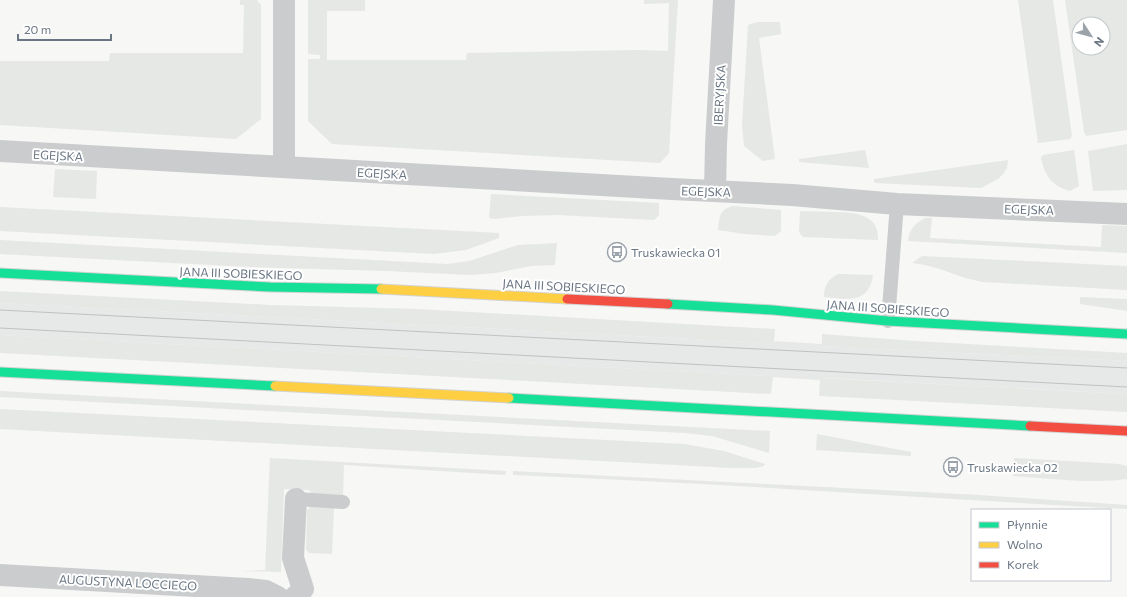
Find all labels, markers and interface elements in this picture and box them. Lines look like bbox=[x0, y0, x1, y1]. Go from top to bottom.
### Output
scale bar bbox=[18, 16, 111, 42]
north arrow bbox=[1071, 16, 1111, 56]
text: 20 m bbox=[24, 22, 51, 36]
text: N bbox=[1092, 35, 1107, 49]
street label: IBERYJSKA bbox=[710, 64, 729, 126]
street label: EGEJSKA bbox=[33, 147, 83, 164]
street label: EGEJSKA bbox=[357, 165, 407, 182]
street label: EGEJSKA bbox=[681, 183, 731, 200]
street label: EGEJSKA bbox=[1004, 201, 1054, 218]
bus stop icon: Truskawiecka 01 bbox=[606, 241, 628, 263]
place label: Truskawiecka 01 bbox=[631, 245, 720, 259]
street label: JANA III SOBIESKIEGO bbox=[179, 264, 303, 283]
street label: JANA III SOBIESKIEGO bbox=[502, 276, 626, 297]
street label: JANA III SOBIESKIEGO bbox=[826, 297, 950, 320]
bus stop icon: Truskawiecka 02 bbox=[942, 456, 964, 478]
place label: Truskawiecka 02 bbox=[967, 460, 1058, 474]
legend bbox=[971, 509, 1111, 581]
text: Płynnie bbox=[1007, 517, 1048, 531]
text: Wolno bbox=[1007, 537, 1043, 551]
text: Korek bbox=[1007, 557, 1040, 571]
street label: AUGUSTYNA LOCCIEGO bbox=[59, 571, 198, 593]

